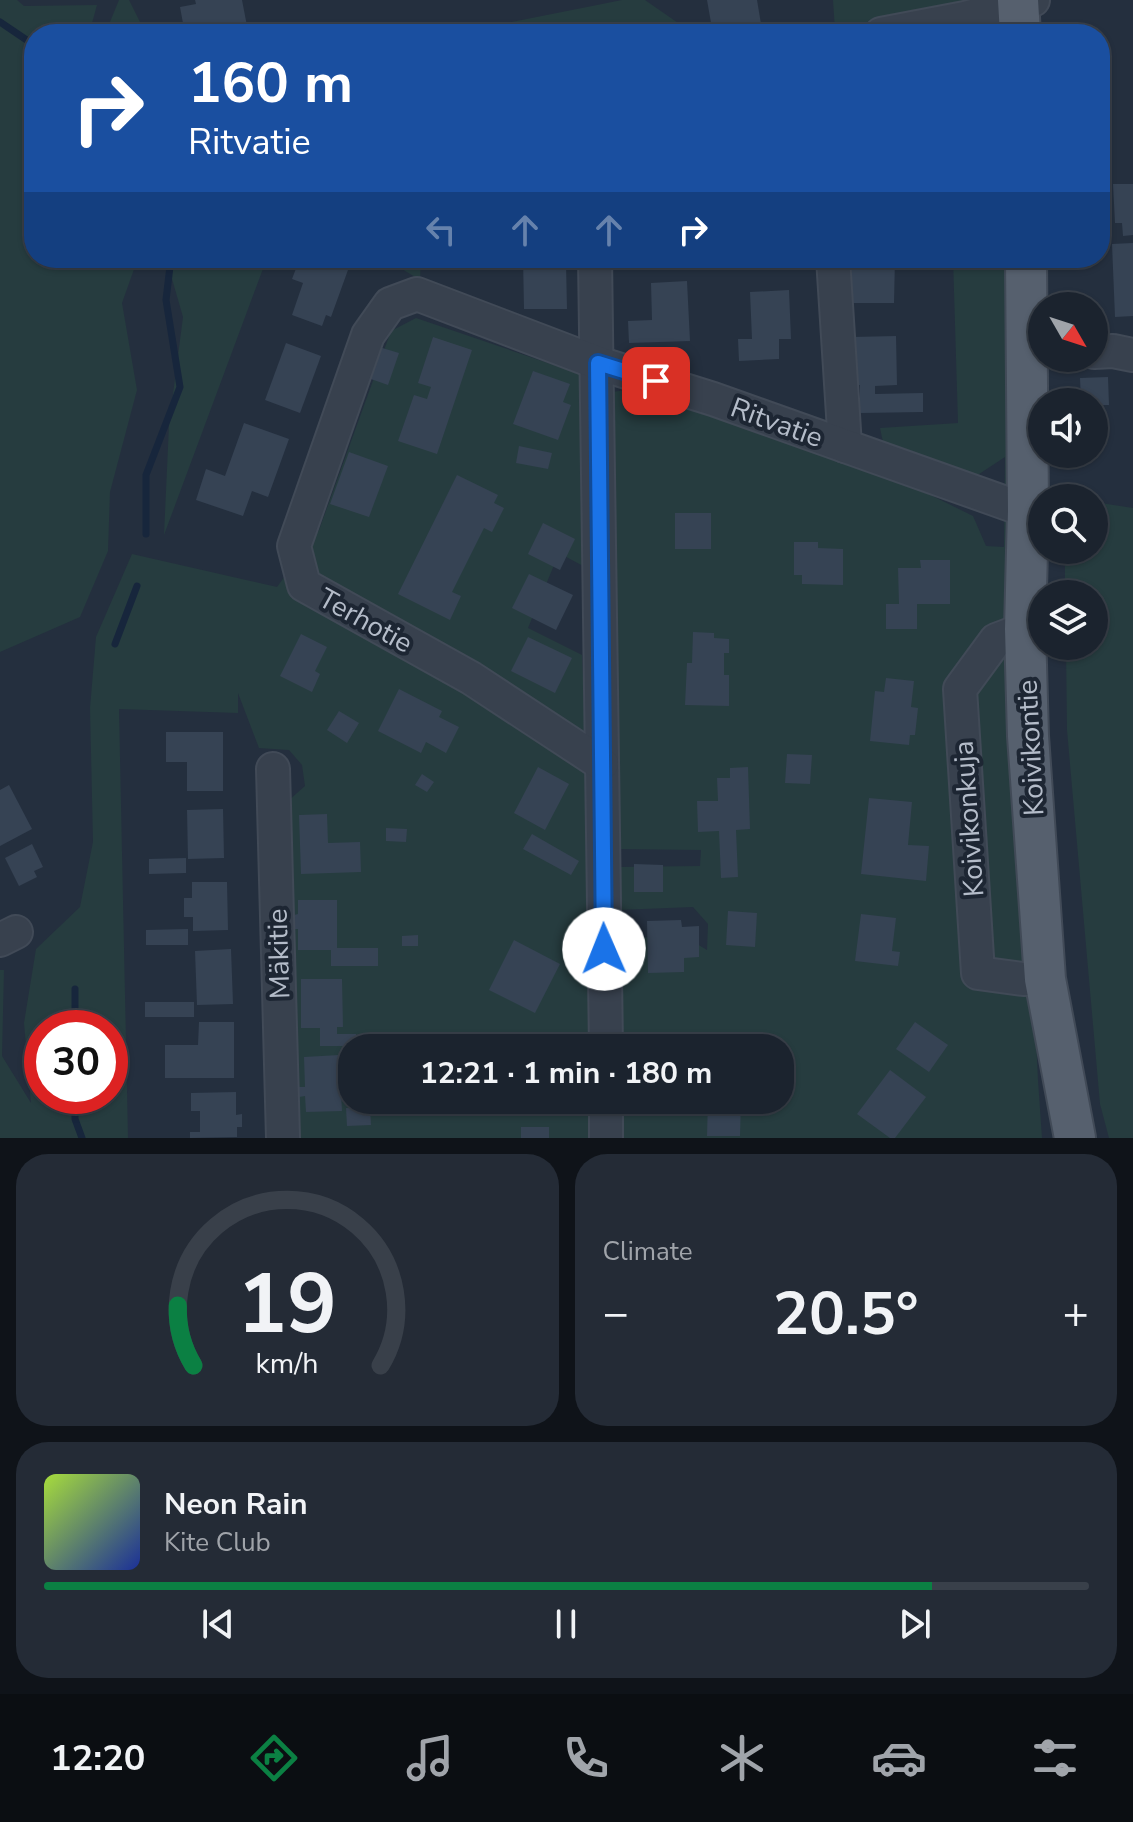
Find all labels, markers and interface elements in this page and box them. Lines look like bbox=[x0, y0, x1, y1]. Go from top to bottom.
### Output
text: 160 m bbox=[188, 45, 353, 122]
icon: right bbox=[56, 56, 160, 160]
text: Ritvatie bbox=[188, 118, 311, 167]
icon: left bbox=[419, 208, 463, 252]
icon: ahead bbox=[503, 208, 547, 252]
icon: ahead bbox=[587, 208, 631, 252]
icon: right bbox=[671, 208, 715, 252]
north arrow bbox=[1028, 292, 1108, 372]
map controls bbox=[1028, 292, 1108, 660]
pin bbox=[622, 347, 690, 415]
icon: arrive bbox=[634, 359, 678, 403]
button: sound bbox=[1028, 388, 1108, 468]
street label: Ritvatie bbox=[725, 389, 828, 457]
button: search bbox=[1028, 484, 1108, 564]
street label: Terhotie bbox=[312, 579, 419, 662]
button: layers bbox=[1028, 580, 1108, 660]
street label: Koivikontie bbox=[1008, 679, 1054, 817]
street label: Koivikonkuja bbox=[945, 740, 993, 898]
position arrow bbox=[562, 907, 646, 991]
street label: Mäkitie bbox=[258, 908, 300, 1000]
speed limit sign: 30 bbox=[24, 1010, 128, 1114]
text: 12:21 · 1 min · 180 m bbox=[420, 1053, 712, 1094]
text: Climate bbox=[603, 1234, 693, 1269]
text: 19 bbox=[237, 1248, 337, 1361]
text: 20.5° bbox=[773, 1273, 919, 1355]
text: − bbox=[603, 1284, 629, 1344]
text: + bbox=[1063, 1284, 1089, 1344]
text: km/h bbox=[256, 1344, 319, 1383]
text: Neon Rain bbox=[164, 1484, 308, 1525]
text: Kite Club bbox=[164, 1525, 271, 1560]
icon: previous bbox=[196, 1602, 240, 1646]
icon: pause bbox=[544, 1602, 588, 1646]
icon: next bbox=[893, 1602, 937, 1646]
icon: directions bbox=[246, 1730, 302, 1786]
icon: music bbox=[402, 1730, 458, 1786]
icon: phone bbox=[558, 1730, 614, 1786]
icon: climate bbox=[714, 1730, 770, 1786]
icon: car bbox=[871, 1730, 927, 1786]
icon: filters bbox=[1027, 1730, 1083, 1786]
text: 12:20 bbox=[50, 1734, 145, 1783]

